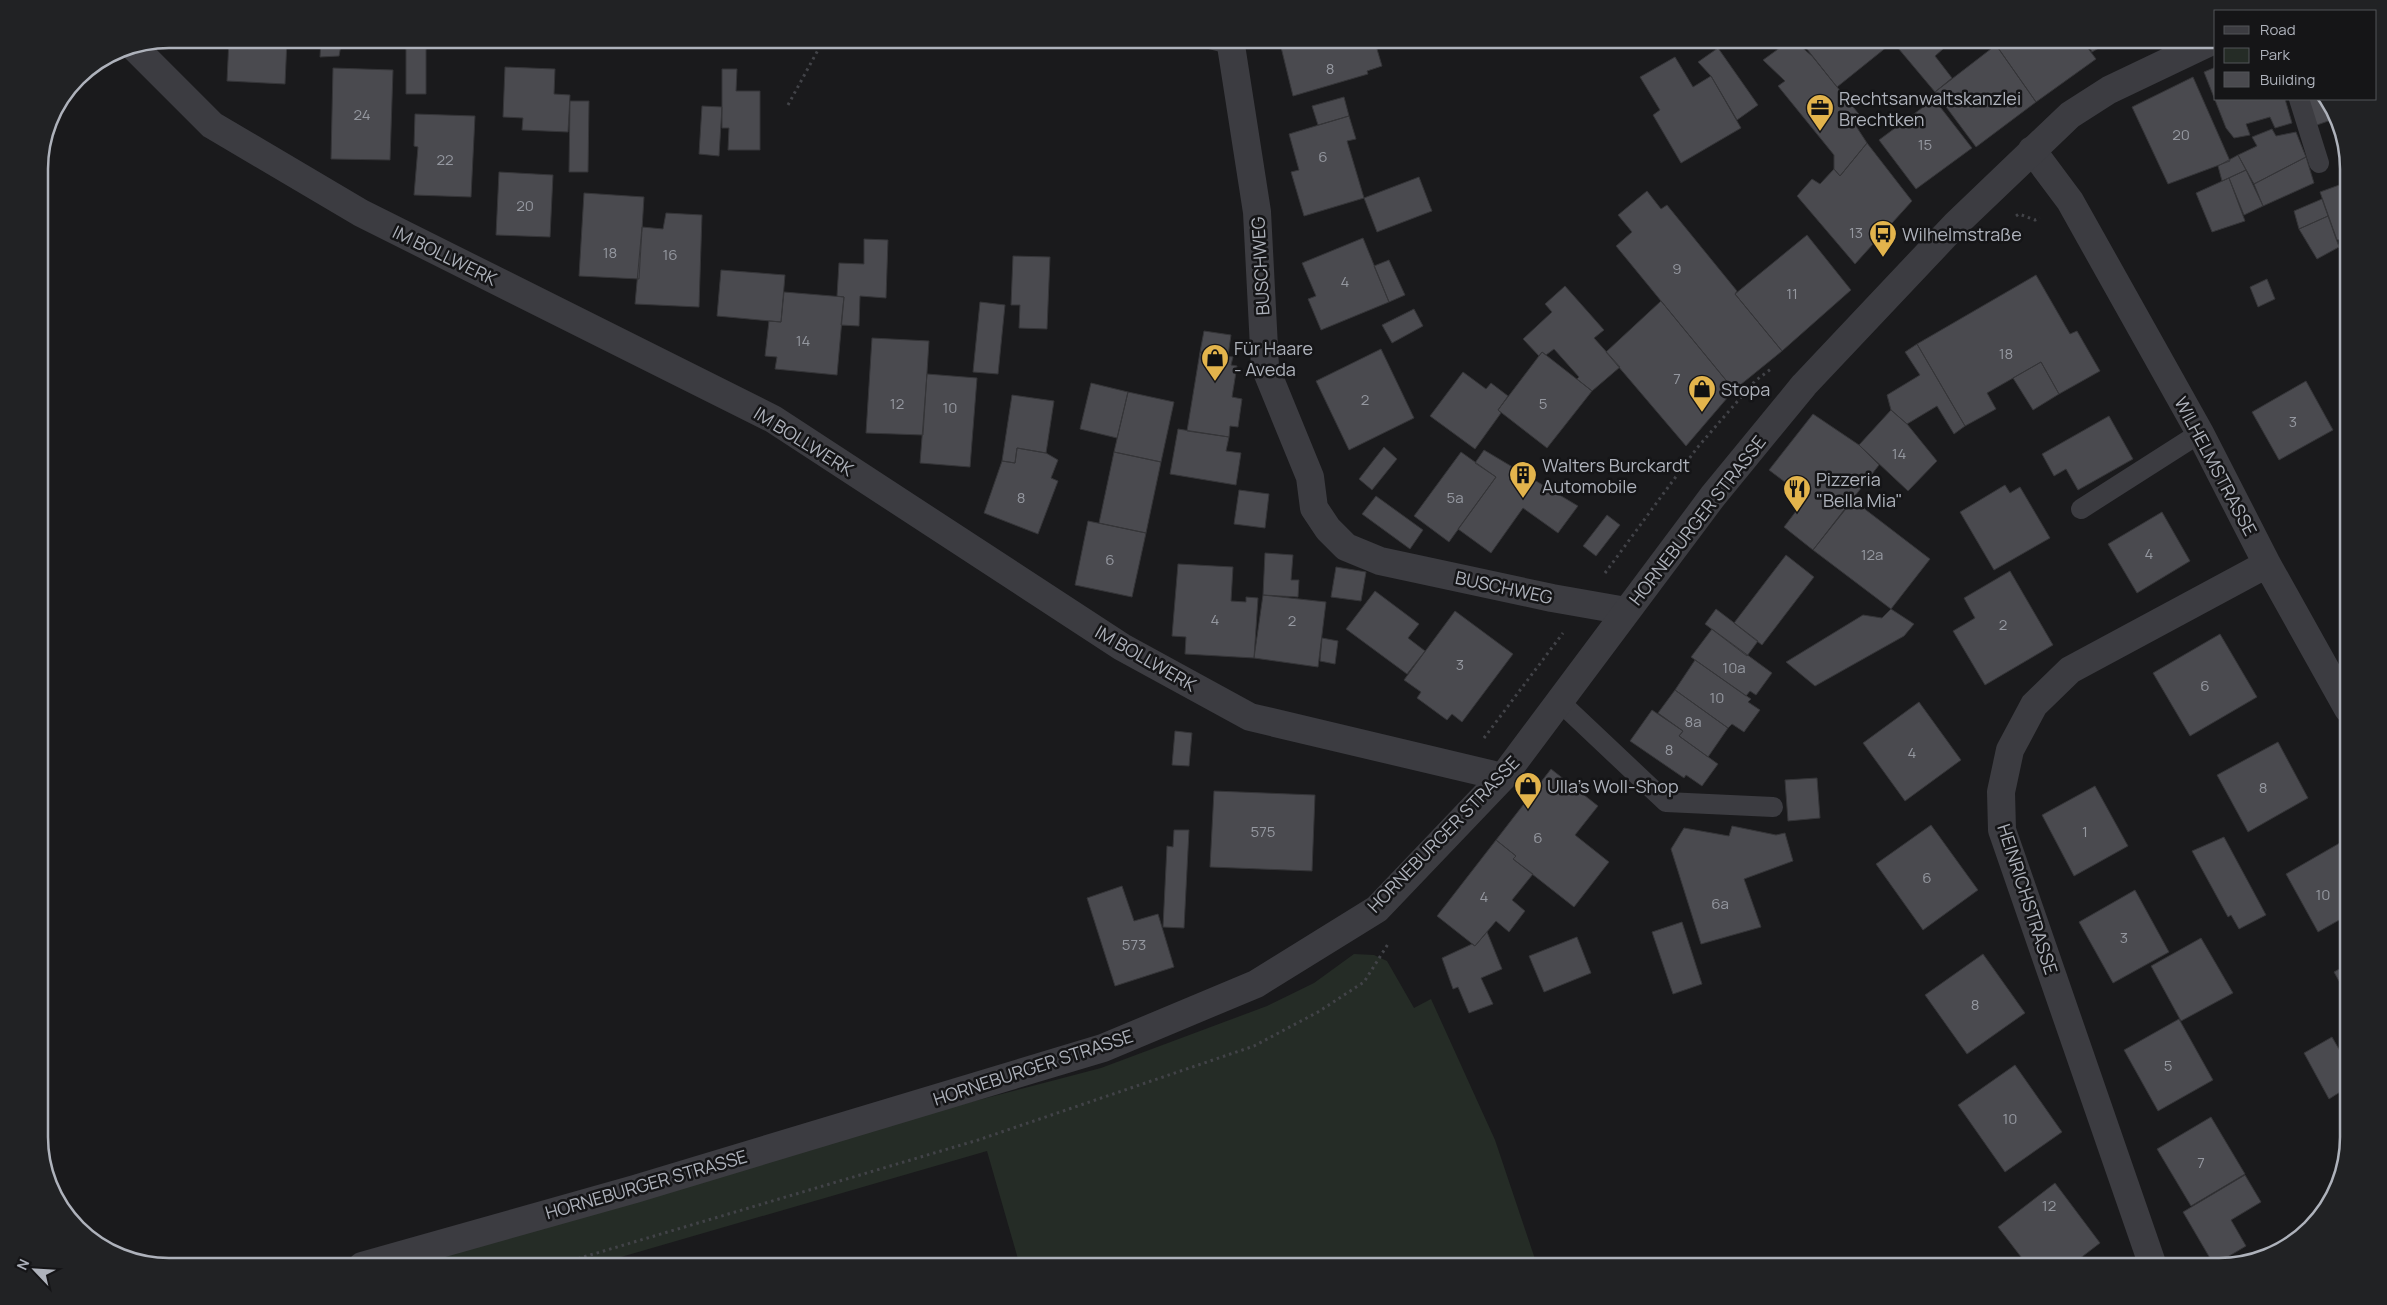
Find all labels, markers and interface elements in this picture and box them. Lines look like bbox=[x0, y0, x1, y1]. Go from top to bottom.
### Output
legend bbox=[2214, 10, 2377, 100]
text: Road bbox=[2260, 19, 2296, 40]
text: Park bbox=[2260, 44, 2290, 65]
house number: 8 bbox=[1326, 58, 1334, 79]
text: Building bbox=[2260, 69, 2315, 90]
place label: Rechtsanwaltskanzlei Brechtken bbox=[1839, 86, 2021, 131]
office icon: Rechtsanwaltskanzlei Brechtken bbox=[1805, 93, 1835, 132]
house number: 24 bbox=[353, 104, 371, 125]
house number: 20 bbox=[2172, 124, 2190, 145]
house number: 15 bbox=[1918, 134, 1932, 155]
house number: 6 bbox=[1318, 146, 1328, 167]
house number: 22 bbox=[436, 149, 454, 170]
house number: 20 bbox=[516, 195, 534, 216]
street label: BUSCHWEG bbox=[1245, 216, 1275, 316]
street label: IM BOLLWERK bbox=[389, 219, 501, 291]
bus stop icon: Wilhelmstraße bbox=[1868, 219, 1898, 258]
house number: 13 bbox=[1849, 222, 1863, 243]
place label: Wilhelmstraße bbox=[1902, 222, 2022, 246]
house number: 18 bbox=[603, 242, 617, 263]
house number: 16 bbox=[662, 244, 678, 265]
house number: 9 bbox=[1672, 258, 1682, 279]
house number: 4 bbox=[1341, 271, 1350, 292]
house number: 11 bbox=[1786, 283, 1798, 304]
house number: 14 bbox=[796, 330, 810, 351]
place label: Für Haare - Aveda bbox=[1234, 336, 1313, 381]
shop icon: Für Haare - Aveda bbox=[1200, 343, 1230, 382]
house number: 18 bbox=[1999, 343, 2013, 364]
house number: 7 bbox=[1673, 368, 1681, 389]
shop icon: Stopa bbox=[1687, 374, 1717, 413]
place label: Stopa bbox=[1721, 377, 1770, 401]
house number: 2 bbox=[1361, 389, 1369, 410]
street label: WILHELMSTRASSE bbox=[2169, 392, 2263, 540]
house number: 12 bbox=[890, 393, 904, 414]
house number: 5 bbox=[1539, 393, 1547, 414]
house number: 10 bbox=[943, 397, 958, 418]
street label: IM BOLLWERK bbox=[750, 401, 859, 481]
house number: 3 bbox=[2289, 411, 2297, 432]
street label: HORNEBURGER STRASSE bbox=[1623, 430, 1771, 610]
house number: 14 bbox=[1892, 443, 1906, 464]
place label: Walters Burckardt Automobile bbox=[1542, 453, 1690, 498]
building icon: Walters Burckardt Automobile bbox=[1508, 460, 1538, 499]
place label: Pizzeria "Bella Mia" bbox=[1816, 467, 1903, 512]
restaurant icon: Pizzeria "Bella Mia" bbox=[1782, 474, 1812, 513]
house number: 8 bbox=[1017, 487, 1025, 508]
house number: 5a bbox=[1447, 487, 1464, 508]
house number: 4 bbox=[2145, 543, 2154, 564]
house number: 12a bbox=[1861, 544, 1883, 565]
house number: 6 bbox=[1105, 549, 1115, 570]
street label: BUSCHWEG bbox=[1453, 565, 1555, 609]
house number: 4 bbox=[1211, 609, 1220, 630]
house number: 2 bbox=[1288, 610, 1296, 631]
house number: 2 bbox=[1999, 614, 2007, 635]
street label: IM BOLLWERK bbox=[1091, 619, 1201, 697]
house number: 3 bbox=[1456, 654, 1464, 675]
house number: 10a bbox=[1722, 657, 1746, 678]
house number: 6 bbox=[2200, 675, 2210, 696]
house number: 10 bbox=[1710, 687, 1725, 708]
house number: 8a bbox=[1684, 711, 1702, 732]
house number: 8 bbox=[1665, 739, 1673, 760]
house number: 4 bbox=[1908, 742, 1917, 763]
street label: HORNEBURGER STRASSE bbox=[1362, 750, 1524, 918]
shop icon: Ulla's Woll-Shop bbox=[1513, 771, 1543, 810]
place label: Ulla's Woll-Shop bbox=[1547, 774, 1679, 798]
house number: 8 bbox=[2259, 777, 2267, 798]
house number: 575 bbox=[1251, 821, 1275, 842]
street label: HEINRICHSTRASSE bbox=[1992, 821, 2064, 977]
house number: 1 bbox=[2082, 821, 2088, 842]
house number: 6 bbox=[1533, 827, 1543, 848]
house number: 6 bbox=[1922, 867, 1932, 888]
house number: 10 bbox=[2316, 884, 2331, 905]
house number: 4 bbox=[1480, 886, 1489, 907]
house number: 6a bbox=[1711, 893, 1729, 914]
house number: 3 bbox=[2120, 927, 2128, 948]
house number: 573 bbox=[1122, 934, 1146, 955]
house number: 8 bbox=[1971, 994, 1979, 1015]
street label: HORNEBURGER STRASSE bbox=[930, 1023, 1136, 1111]
house number: 5 bbox=[2164, 1055, 2172, 1076]
house number: 10 bbox=[2003, 1108, 2018, 1129]
street label: HORNEBURGER STRASSE bbox=[542, 1144, 750, 1224]
house number: 7 bbox=[2197, 1152, 2205, 1173]
house number: 12 bbox=[2042, 1195, 2056, 1216]
north arrow bbox=[10, 1245, 60, 1295]
text: N bbox=[12, 1256, 34, 1273]

